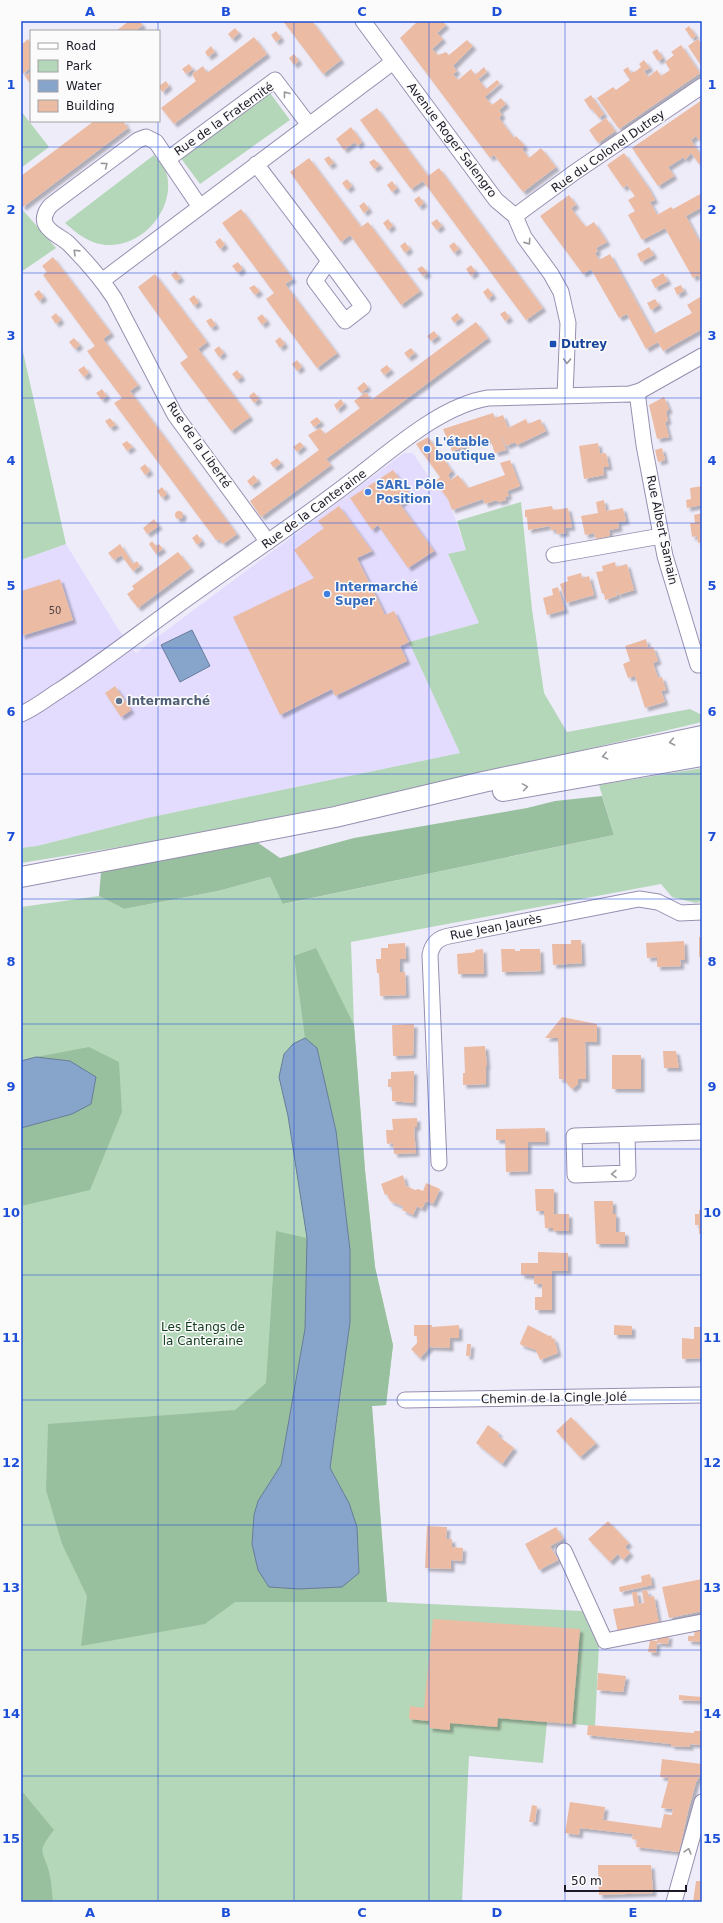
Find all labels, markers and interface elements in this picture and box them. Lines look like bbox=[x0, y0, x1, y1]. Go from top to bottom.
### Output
text: A bbox=[85, 4, 95, 19]
text: B bbox=[221, 4, 231, 19]
text: C bbox=[357, 4, 367, 19]
text: D bbox=[492, 4, 503, 19]
text: E bbox=[629, 4, 637, 19]
legend bbox=[30, 30, 160, 122]
text: Road bbox=[66, 39, 96, 53]
text: Park bbox=[66, 59, 92, 73]
text: 1 bbox=[6, 77, 16, 92]
text: 1 bbox=[707, 77, 717, 92]
text: Water bbox=[66, 79, 102, 93]
street label: Rue de la Fraternité bbox=[172, 79, 276, 159]
street label: Avenue Roger Salengro bbox=[404, 80, 500, 200]
one-way arrow bbox=[283, 91, 290, 98]
text: Building bbox=[66, 99, 115, 113]
street label: Rue du Colonel Dutrey bbox=[549, 107, 667, 195]
one-way arrow bbox=[101, 162, 108, 169]
text: 2 bbox=[6, 202, 16, 217]
text: 2 bbox=[707, 202, 717, 217]
one-way arrow bbox=[523, 238, 531, 245]
one-way arrow bbox=[73, 249, 81, 257]
text: 3 bbox=[6, 328, 16, 343]
text: 3 bbox=[707, 328, 717, 343]
place label: Dutrey bbox=[561, 337, 607, 351]
marker: Dutrey bbox=[548, 339, 558, 349]
one-way arrow bbox=[563, 358, 571, 364]
street label: Rue de la Liberté bbox=[164, 399, 234, 491]
place label: L'étable boutique bbox=[435, 435, 496, 463]
marker: L'étable boutique bbox=[422, 444, 432, 454]
text: 4 bbox=[6, 453, 16, 468]
text: 4 bbox=[707, 453, 717, 468]
street label: Rue de la Canteraine bbox=[259, 466, 369, 552]
street label: Rue Albert Samain bbox=[644, 474, 680, 586]
place label: SARL Pôle Position bbox=[376, 478, 444, 506]
marker: SARL Pôle Position bbox=[363, 487, 373, 497]
text: 5 bbox=[6, 578, 16, 593]
text: 5 bbox=[707, 578, 717, 593]
place label: Intermarché Super bbox=[335, 580, 418, 608]
marker: Intermarché Super bbox=[322, 589, 332, 599]
house number: 50 bbox=[49, 605, 61, 616]
place label: Intermarché bbox=[127, 694, 210, 708]
marker: Intermarché bbox=[114, 696, 124, 706]
text: 6 bbox=[6, 704, 16, 719]
text: 6 bbox=[707, 704, 717, 719]
one-way arrow bbox=[669, 737, 676, 746]
one-way arrow bbox=[602, 752, 608, 760]
one-way arrow bbox=[522, 784, 528, 792]
text: 7 bbox=[6, 829, 16, 844]
text: 7 bbox=[707, 829, 717, 844]
street label: Rue Jean Jaurès bbox=[449, 911, 543, 943]
text: 8 bbox=[6, 954, 16, 969]
text: 8 bbox=[707, 954, 717, 969]
text: 9 bbox=[6, 1079, 16, 1094]
text: 9 bbox=[707, 1079, 717, 1094]
one-way arrow bbox=[611, 1169, 617, 1178]
text: 10 bbox=[2, 1205, 20, 1220]
text: 10 bbox=[703, 1205, 721, 1220]
park label: Les Étangs de la Canteraine bbox=[161, 1319, 245, 1348]
text: 11 bbox=[2, 1330, 20, 1345]
text: 11 bbox=[703, 1330, 721, 1345]
street label: Chemin de la Cingle Jolé bbox=[481, 1390, 627, 1406]
text: 12 bbox=[2, 1455, 20, 1470]
text: 12 bbox=[703, 1455, 721, 1470]
text: 13 bbox=[2, 1580, 20, 1595]
text: 13 bbox=[703, 1580, 721, 1595]
text: 14 bbox=[2, 1706, 20, 1721]
text: 14 bbox=[703, 1706, 721, 1721]
text: 15 bbox=[2, 1831, 20, 1846]
text: 15 bbox=[703, 1831, 721, 1846]
one-way arrow bbox=[683, 1848, 692, 1855]
scale bar bbox=[565, 1867, 686, 1893]
text: 50 m bbox=[571, 1874, 602, 1888]
text: A bbox=[85, 1905, 95, 1920]
text: B bbox=[221, 1905, 231, 1920]
text: C bbox=[357, 1905, 367, 1920]
text: D bbox=[492, 1905, 503, 1920]
text: E bbox=[629, 1905, 637, 1920]

